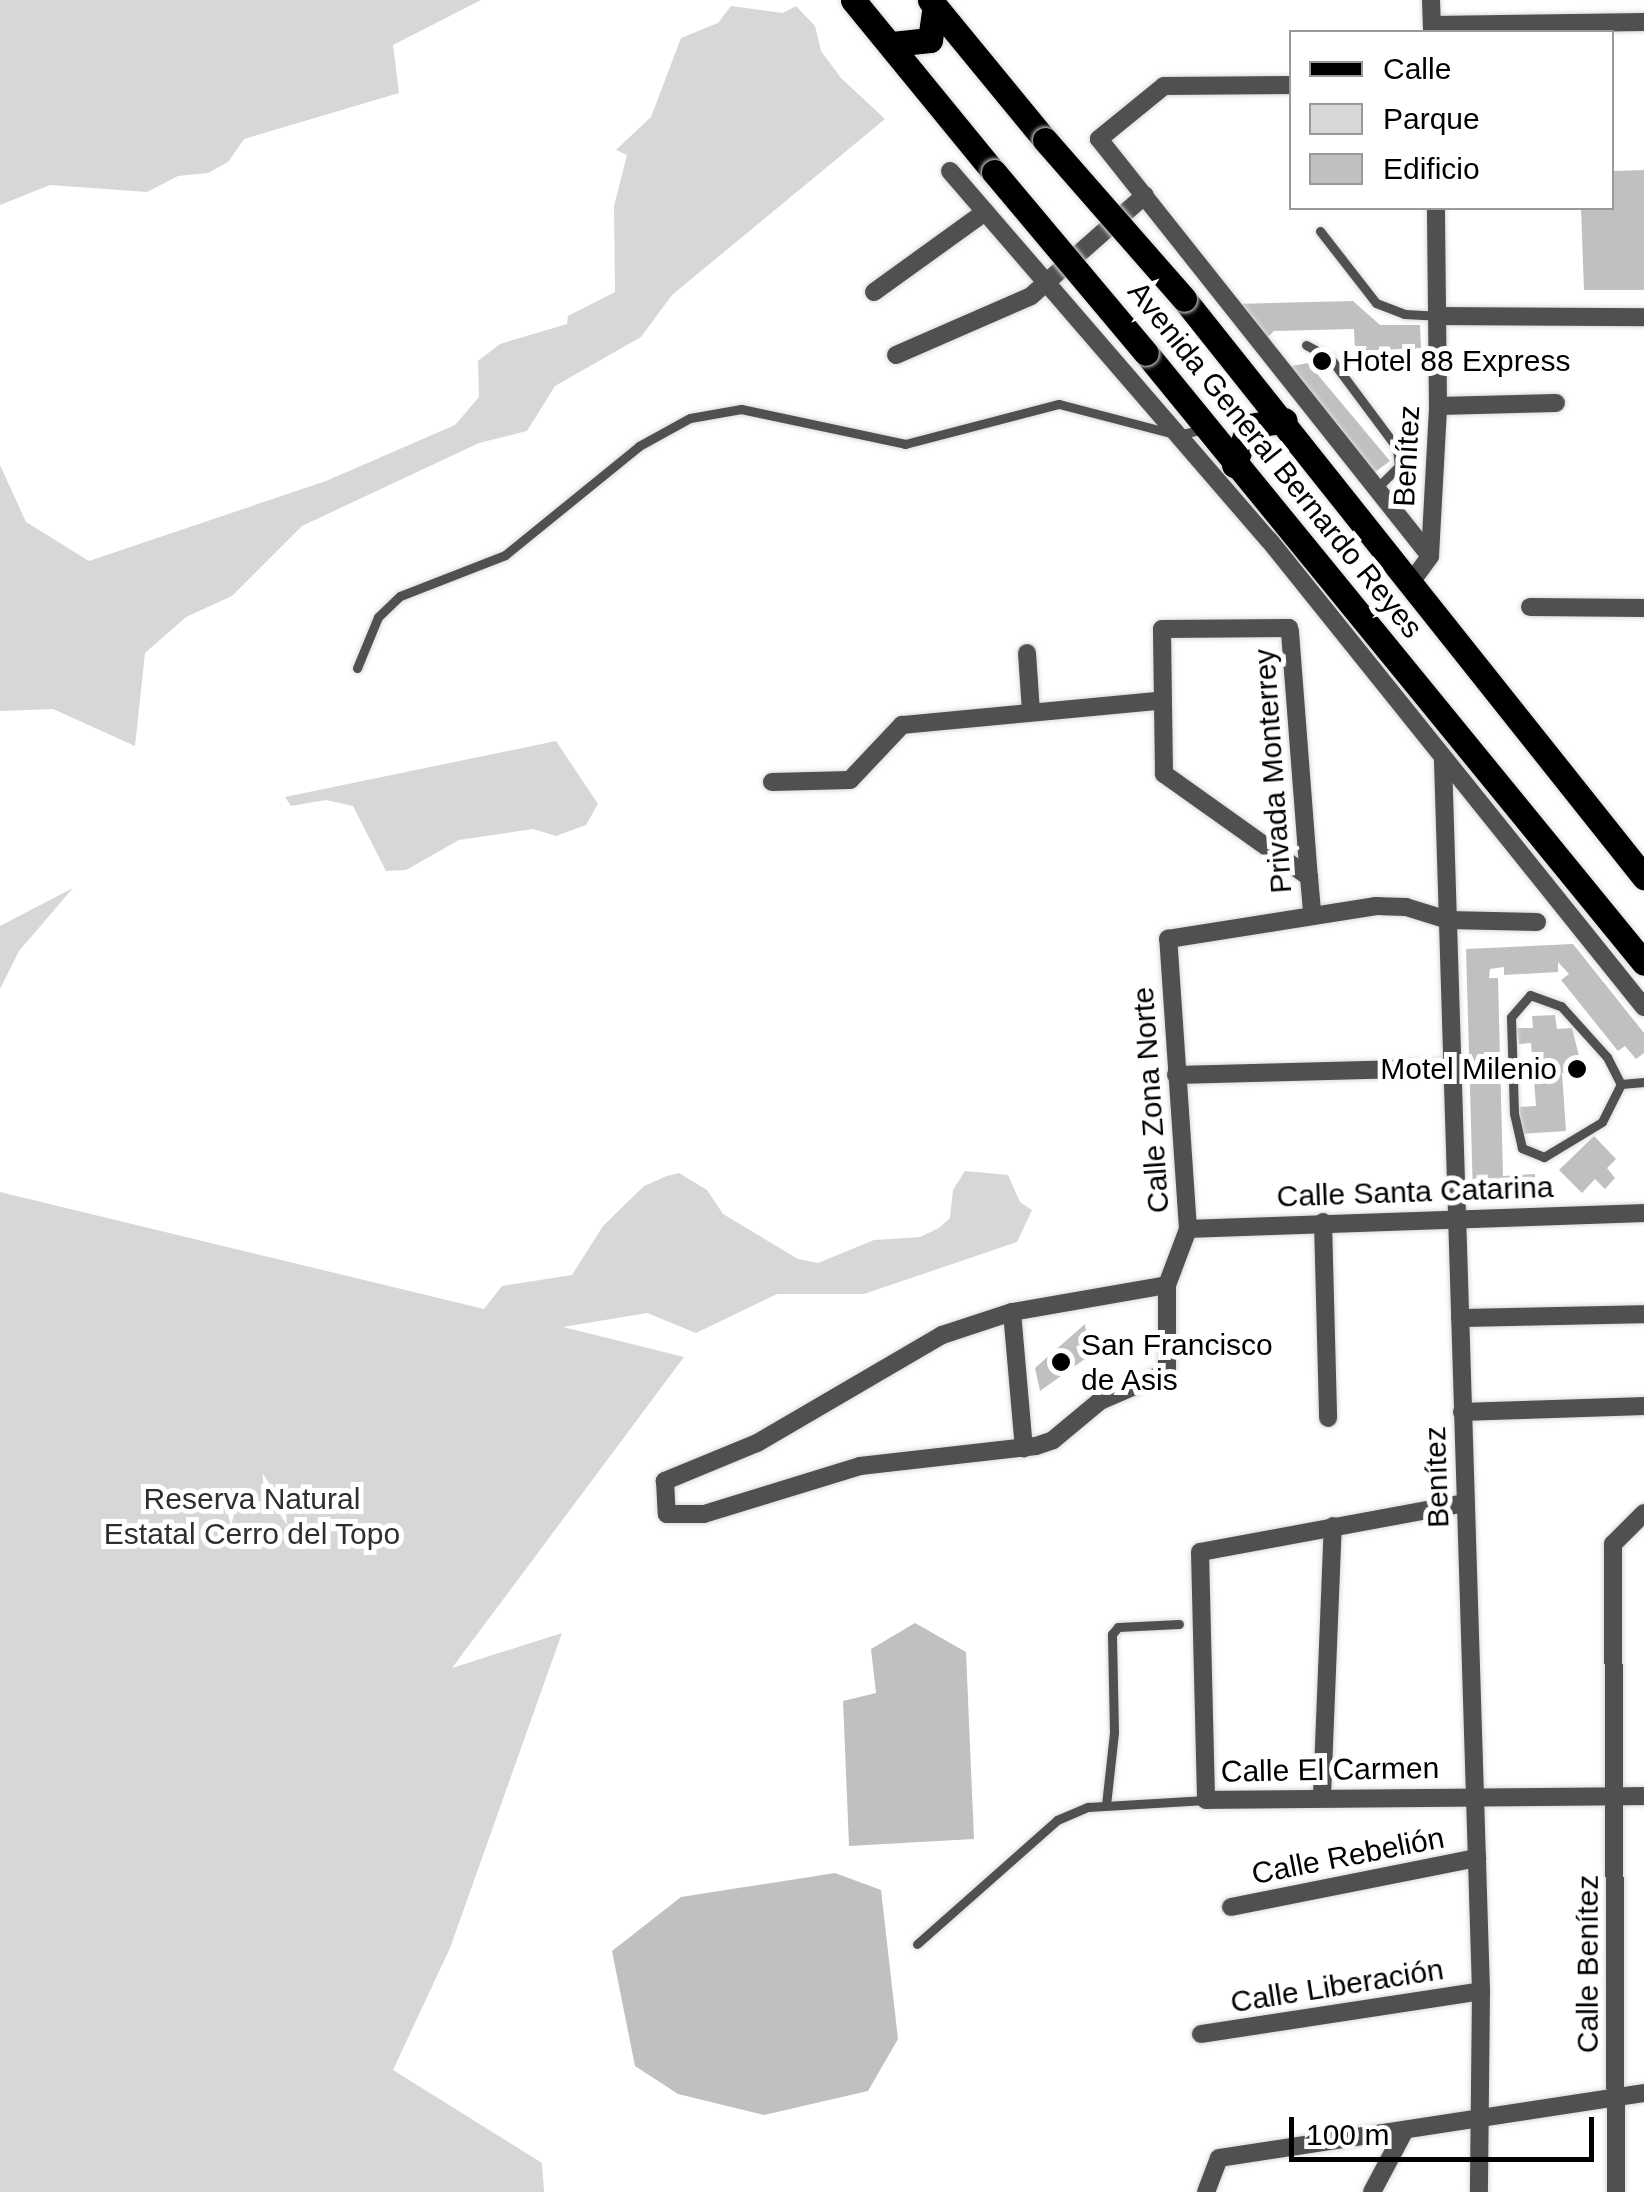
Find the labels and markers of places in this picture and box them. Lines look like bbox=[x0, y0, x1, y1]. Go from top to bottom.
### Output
place label: Hotel 88 Express bbox=[1342, 343, 1570, 379]
marker: Hotel 88 Express bbox=[1311, 350, 1333, 372]
place label: Motel Milenio bbox=[1380, 1051, 1557, 1087]
marker: Motel Milenio bbox=[1566, 1058, 1588, 1080]
place label: San Francisco de Asis bbox=[1081, 1327, 1273, 1398]
marker: San Francisco de Asis bbox=[1050, 1351, 1072, 1373]

